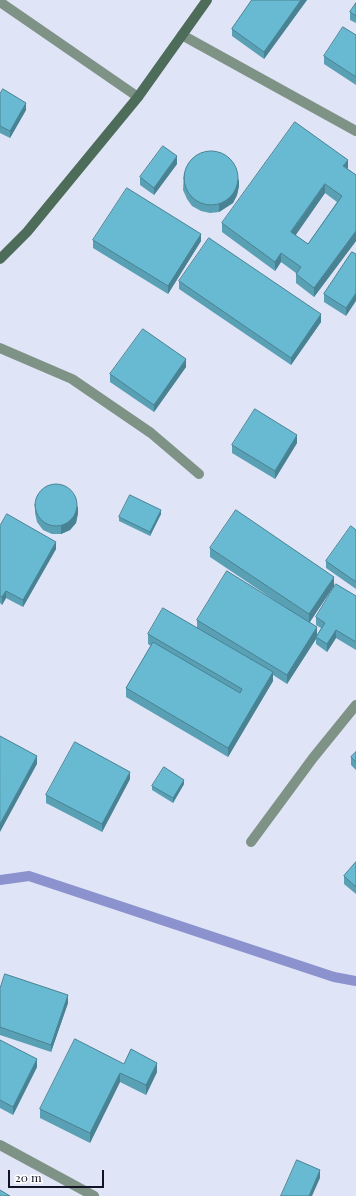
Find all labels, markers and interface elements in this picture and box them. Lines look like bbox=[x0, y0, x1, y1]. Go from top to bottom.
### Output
scale bar bbox=[10, 1162, 106, 1188]
text: 20 m bbox=[15, 1169, 42, 1185]

